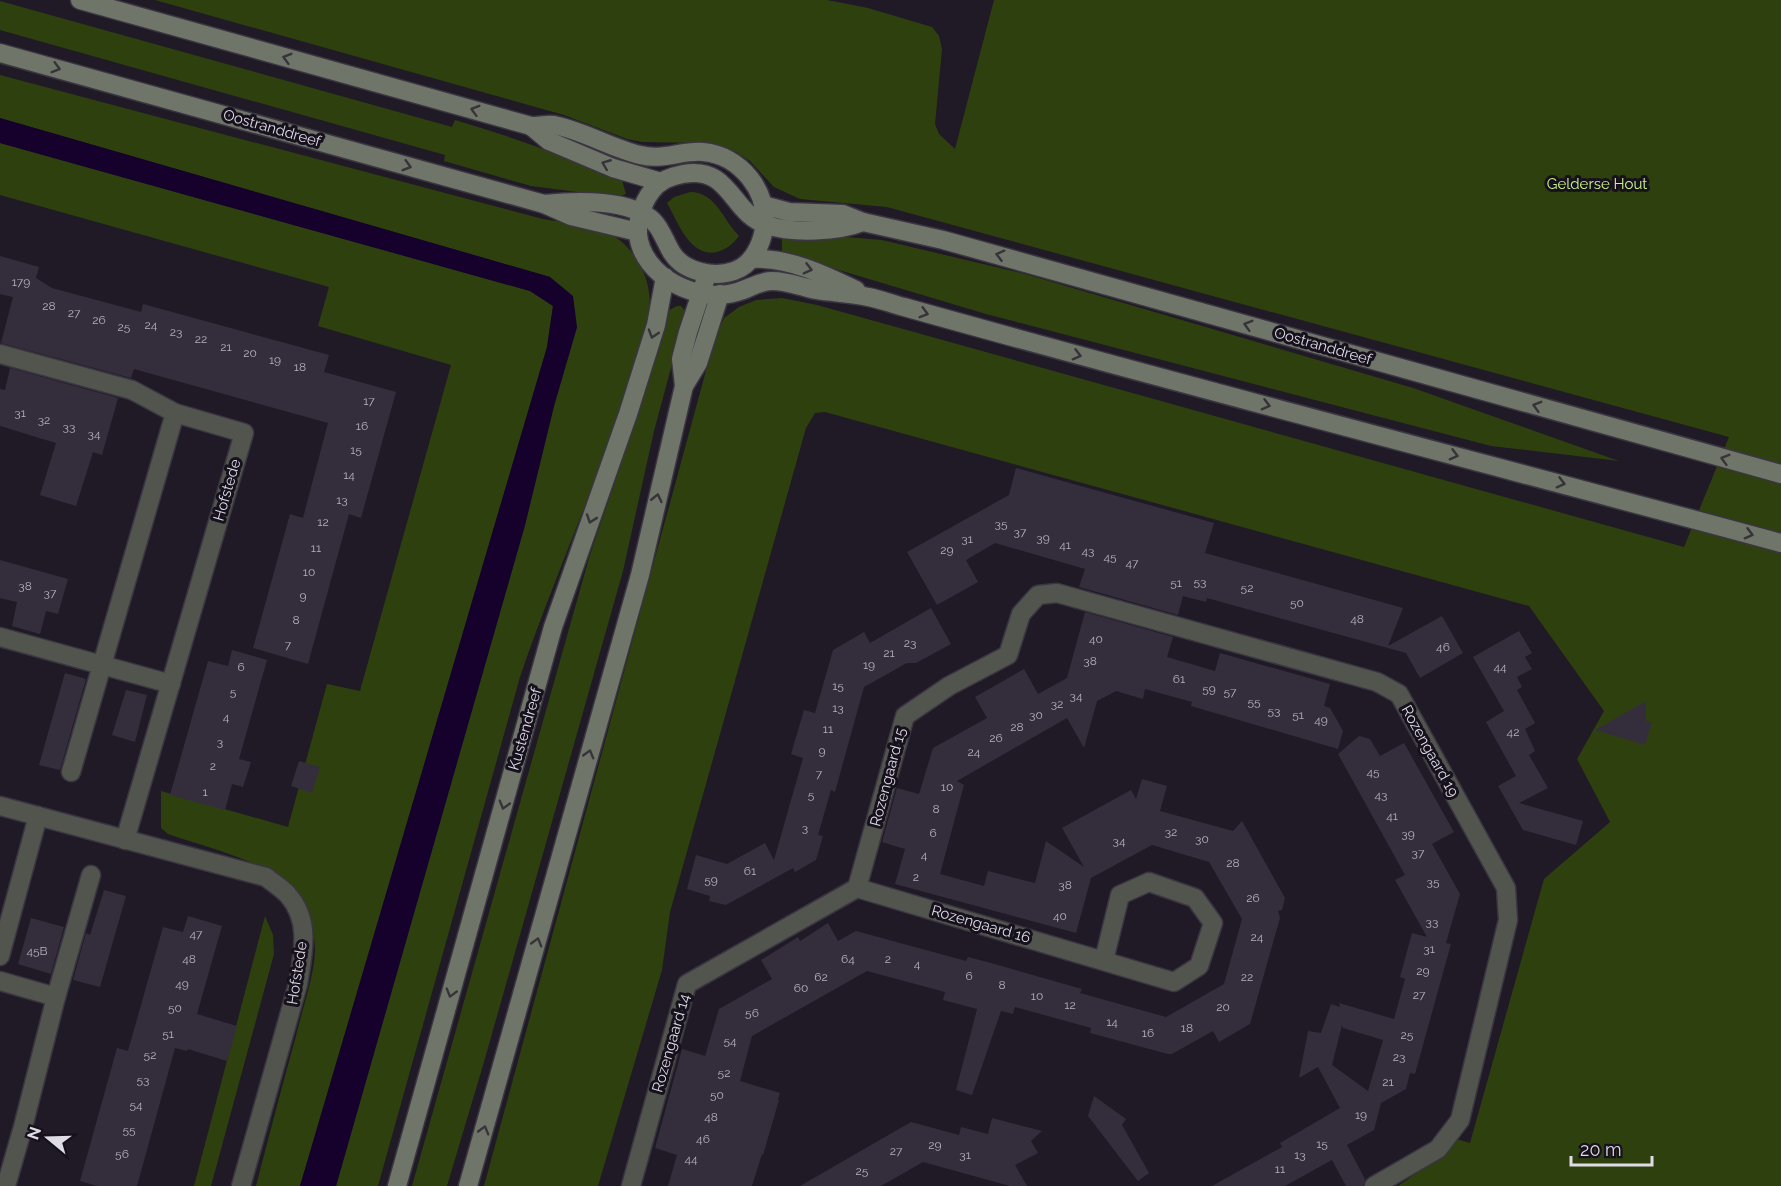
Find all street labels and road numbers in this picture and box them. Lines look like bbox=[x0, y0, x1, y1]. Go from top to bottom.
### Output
street label: Oostranddreef bbox=[221, 105, 324, 151]
street label: Oostranddreef bbox=[1272, 323, 1375, 369]
street label: Hofstede bbox=[210, 457, 244, 523]
street label: Kustendreef bbox=[505, 685, 546, 772]
street label: Rozengaard 19 bbox=[1397, 702, 1463, 800]
street label: Rozengaard 15 bbox=[866, 726, 910, 828]
street label: Rozengaard 16 bbox=[929, 901, 1033, 947]
street label: Hofstede bbox=[283, 940, 311, 1006]
street label: Rozengaard 14 bbox=[648, 992, 694, 1094]

